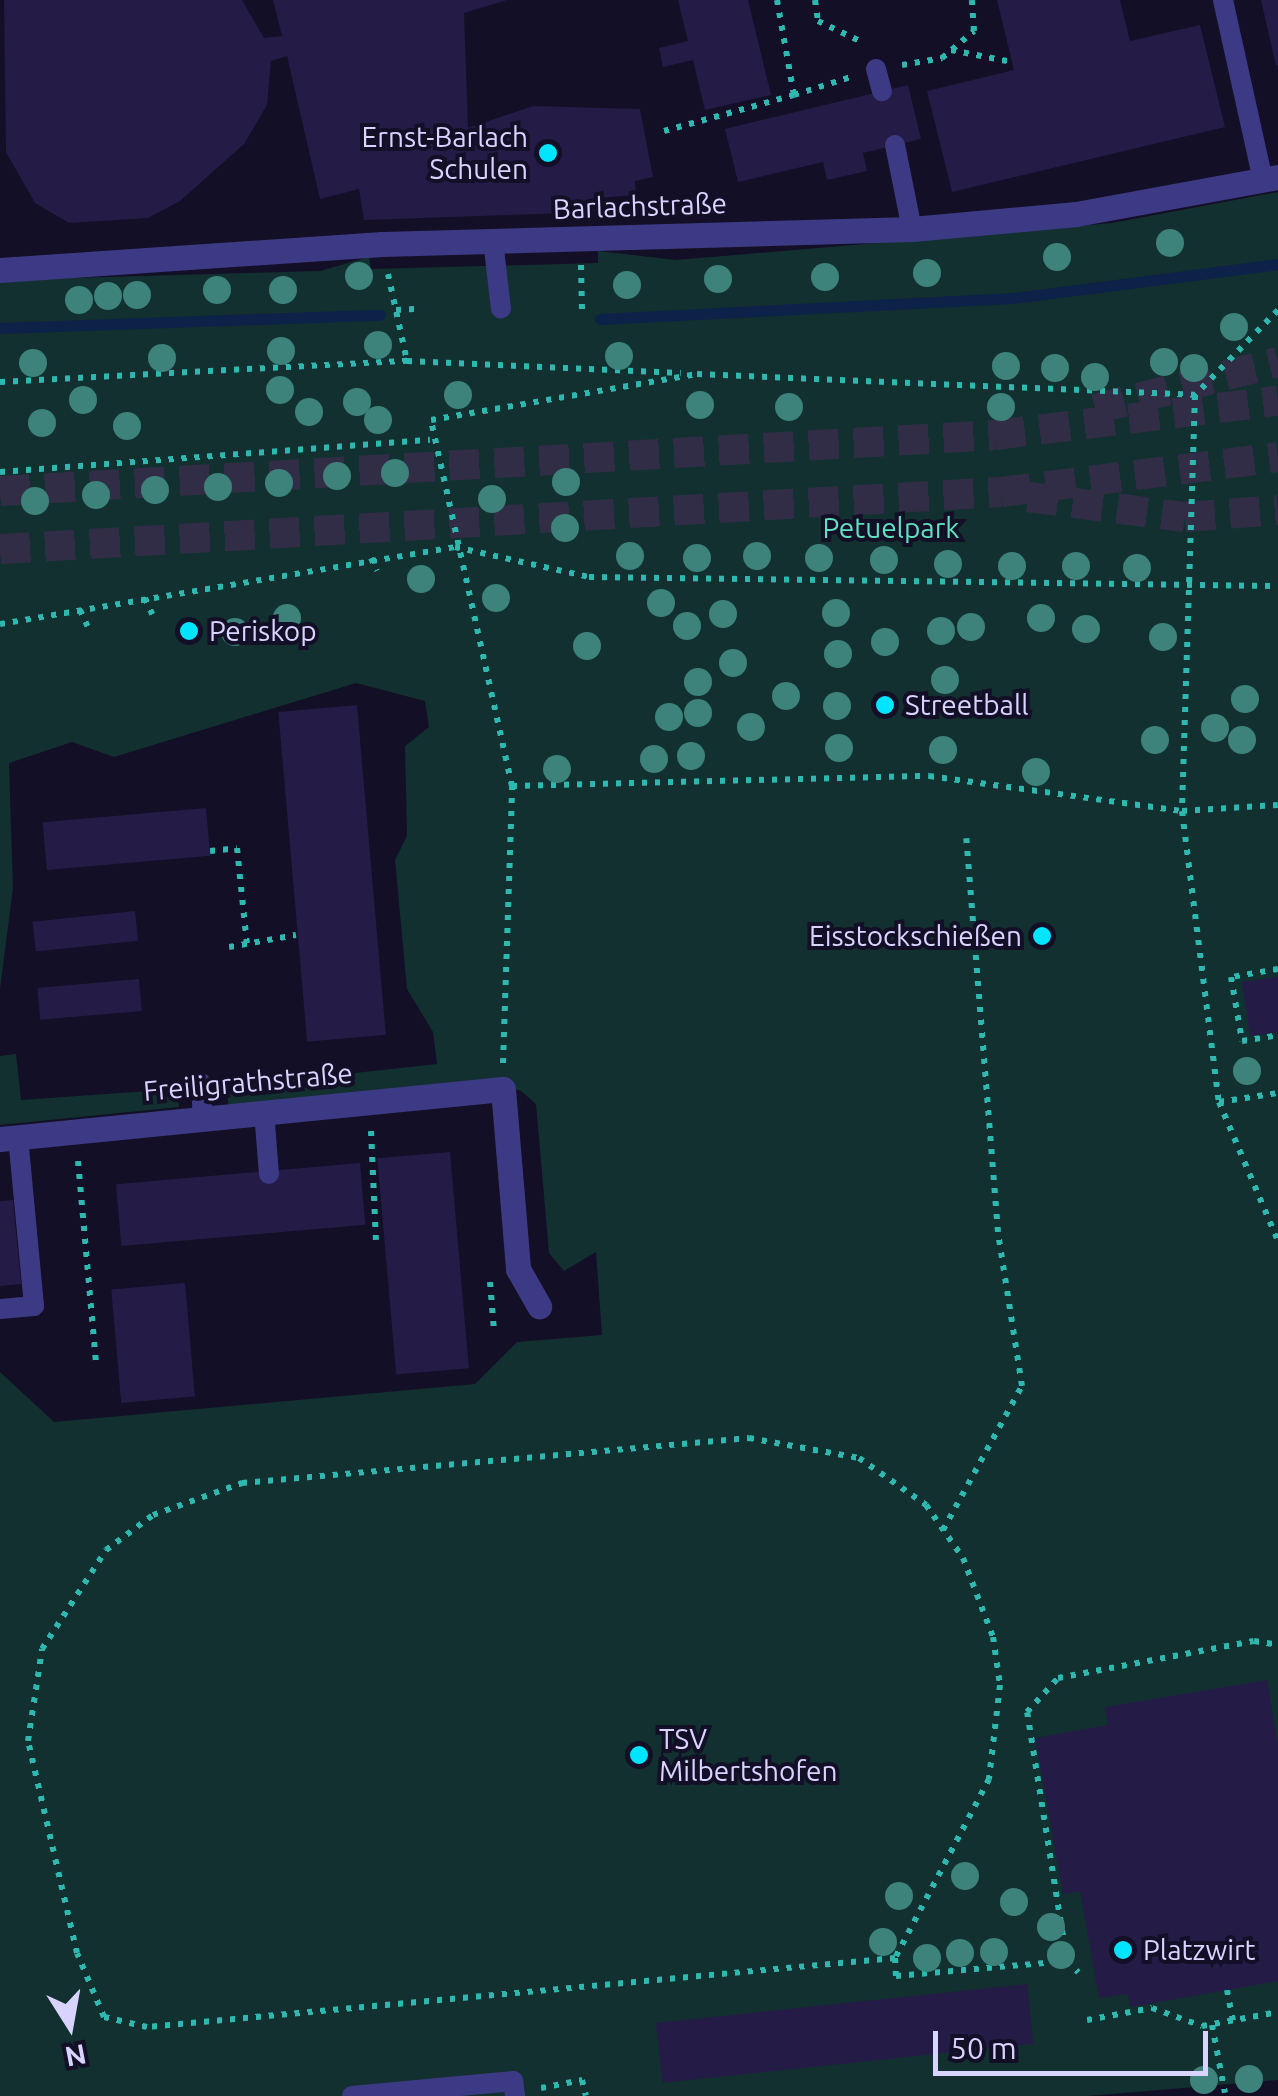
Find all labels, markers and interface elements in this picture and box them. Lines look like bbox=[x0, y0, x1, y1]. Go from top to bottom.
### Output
place label: Ernst-Barlach Schulen bbox=[362, 120, 528, 186]
marker: Ernst-Barlach Schulen bbox=[537, 142, 559, 164]
street label: Barlachstraße bbox=[552, 186, 728, 226]
park label: Petuelpark bbox=[823, 511, 959, 545]
place label: Periskop bbox=[209, 614, 317, 648]
marker: Periskop bbox=[178, 620, 200, 642]
place label: Streetball bbox=[905, 688, 1029, 722]
marker: Streetball bbox=[874, 694, 896, 716]
place label: Eisstockschießen bbox=[809, 919, 1022, 953]
marker: Eisstockschießen bbox=[1031, 925, 1053, 947]
street label: Freiligrathstraße bbox=[142, 1056, 354, 1108]
place label: TSV Milbertshofen bbox=[659, 1722, 838, 1788]
marker: TSV Milbertshofen bbox=[628, 1744, 650, 1766]
place label: Platzwirt bbox=[1143, 1933, 1256, 1967]
marker: Platzwirt bbox=[1112, 1939, 1134, 1961]
north arrow bbox=[20, 1976, 120, 2076]
scale bar bbox=[938, 2011, 1213, 2073]
text: 50 m bbox=[950, 2031, 1017, 2065]
text: N bbox=[63, 2039, 89, 2073]

